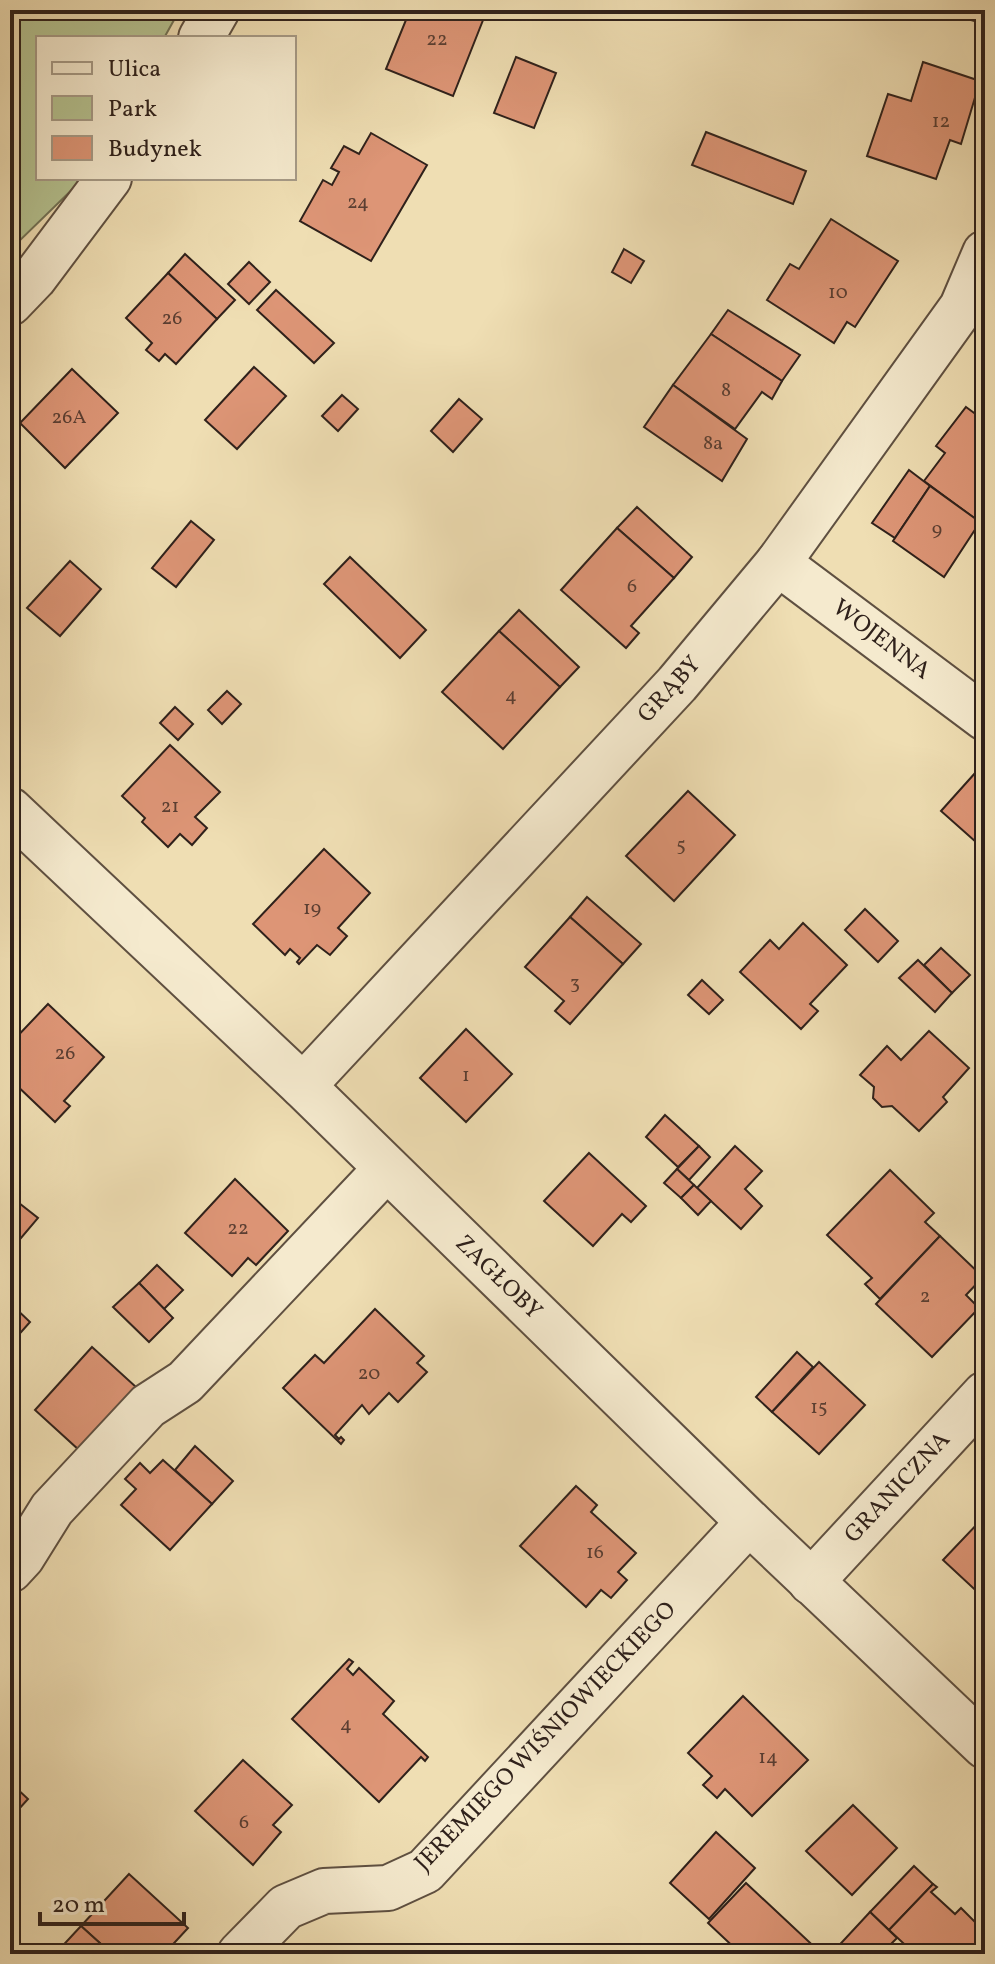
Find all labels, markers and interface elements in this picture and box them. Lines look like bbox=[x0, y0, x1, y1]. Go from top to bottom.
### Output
house number: 22 bbox=[426, 26, 448, 54]
legend bbox=[36, 36, 296, 180]
text: Ulica bbox=[108, 53, 161, 87]
text: Park bbox=[108, 93, 157, 127]
house number: 12 bbox=[932, 108, 950, 136]
text: Budynek bbox=[108, 133, 202, 167]
house number: 24 bbox=[347, 189, 369, 217]
house number: 10 bbox=[828, 279, 848, 307]
house number: 26 bbox=[162, 305, 182, 333]
house number: 8 bbox=[721, 377, 731, 405]
house number: 26A bbox=[52, 404, 86, 432]
house number: 8a bbox=[703, 430, 723, 458]
house number: 9 bbox=[932, 516, 942, 544]
house number: 6 bbox=[627, 573, 637, 601]
street label: WOJENNA bbox=[825, 592, 937, 688]
street label: GRĄBY bbox=[631, 649, 709, 731]
house number: 4 bbox=[505, 682, 517, 710]
house number: 21 bbox=[161, 793, 179, 821]
house number: 5 bbox=[676, 832, 686, 860]
house number: 19 bbox=[303, 895, 321, 923]
house number: 3 bbox=[570, 970, 580, 998]
house number: 26 bbox=[55, 1040, 75, 1068]
house number: 1 bbox=[462, 1062, 470, 1090]
house number: 22 bbox=[227, 1215, 249, 1243]
street label: ZAGŁOBY bbox=[447, 1228, 549, 1328]
house number: 2 bbox=[920, 1283, 930, 1311]
house number: 20 bbox=[358, 1360, 380, 1388]
house number: 15 bbox=[810, 1394, 828, 1422]
street label: GRANICZNA bbox=[837, 1424, 959, 1552]
house number: 16 bbox=[586, 1539, 604, 1567]
street label: JEREMIEGO WIŚNIOWIECKIEGO bbox=[407, 1594, 685, 1880]
house number: 4 bbox=[340, 1711, 352, 1739]
house number: 14 bbox=[758, 1744, 778, 1772]
house number: 6 bbox=[239, 1809, 249, 1837]
scale bar bbox=[40, 1876, 184, 1926]
text: 20 m bbox=[52, 1889, 105, 1923]

